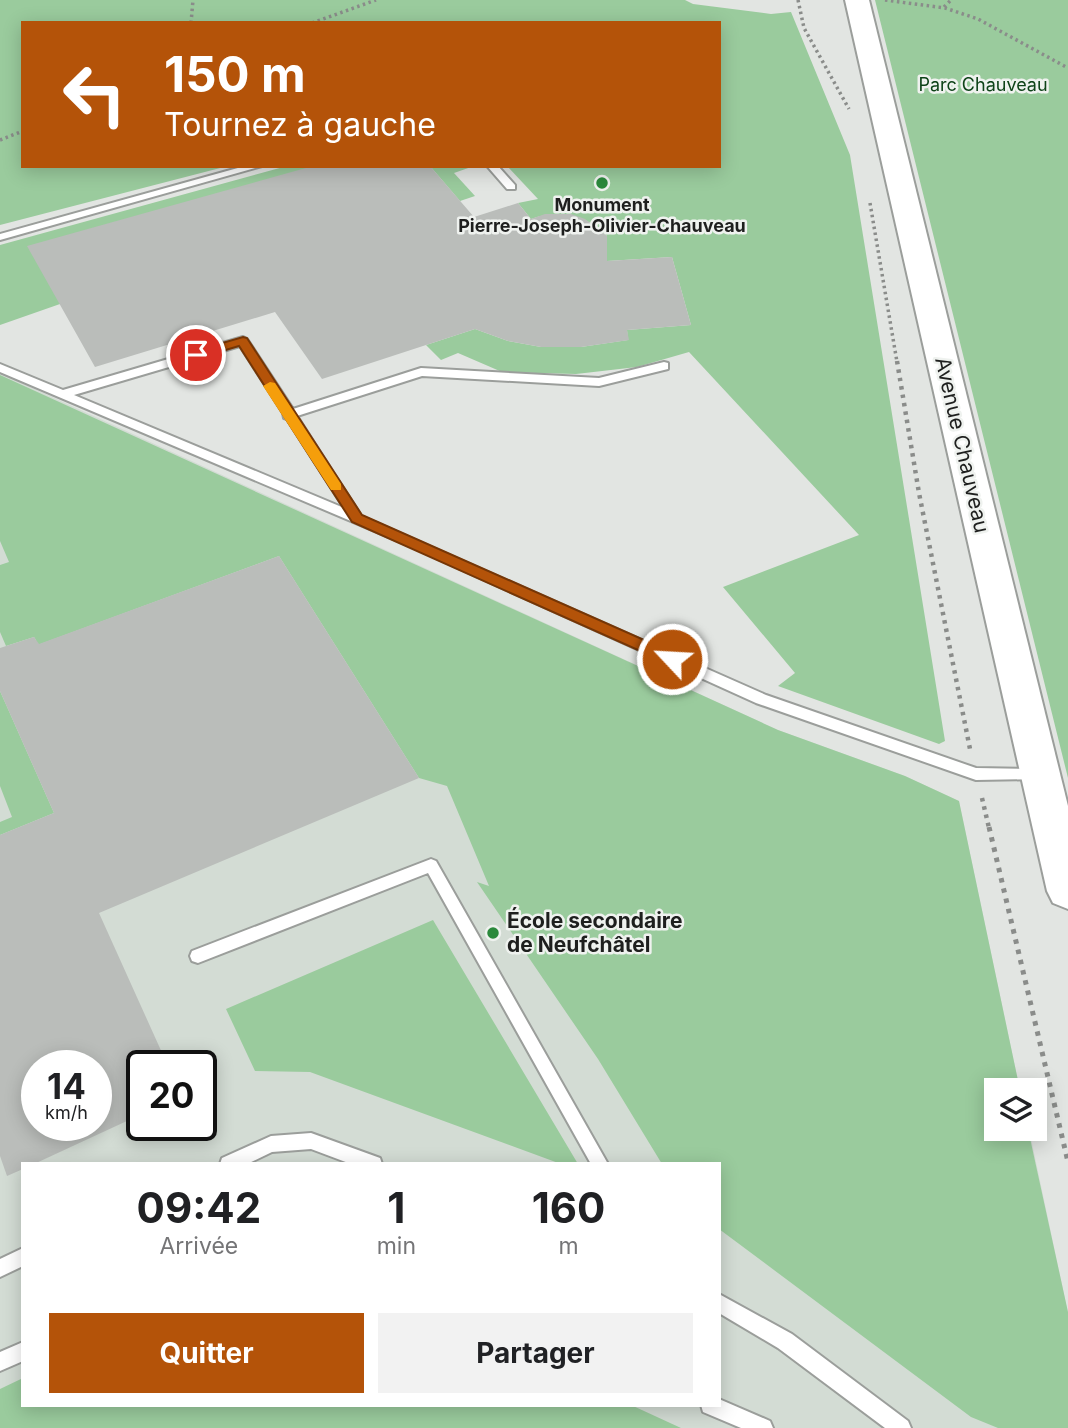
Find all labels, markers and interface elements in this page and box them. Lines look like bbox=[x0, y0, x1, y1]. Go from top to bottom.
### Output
text: 150 m bbox=[164, 45, 306, 104]
icon: left bbox=[49, 49, 140, 140]
park label: Parc Chauveau bbox=[918, 74, 1048, 95]
text: Tournez à gauche bbox=[164, 105, 436, 144]
marker: Monument Pierre-Joseph-Olivier-Chauveau bbox=[594, 175, 610, 191]
place label: Monument Pierre-Joseph-Olivier-Chauveau bbox=[458, 194, 746, 236]
pin bbox=[166, 325, 226, 385]
icon: arrive bbox=[177, 336, 215, 374]
street label: Avenue Chauveau bbox=[930, 355, 995, 535]
position arrow bbox=[635, 622, 709, 696]
place label: École secondaire de Neufchâtel bbox=[507, 907, 682, 957]
marker: École secondaire de Neufchâtel bbox=[485, 925, 501, 941]
speed limit sign: 20 bbox=[126, 1050, 217, 1141]
text: 14 bbox=[47, 1065, 86, 1107]
map controls bbox=[984, 1078, 1047, 1141]
button: layers bbox=[984, 1078, 1047, 1141]
text: km/h bbox=[45, 1102, 88, 1123]
text: 09:42 bbox=[137, 1182, 261, 1233]
text: 1 bbox=[387, 1182, 405, 1233]
text: 160 bbox=[532, 1182, 605, 1233]
text: Arrivée bbox=[159, 1232, 238, 1260]
text: min bbox=[377, 1232, 416, 1260]
text: m bbox=[558, 1232, 579, 1260]
button: Quitter bbox=[49, 1313, 364, 1393]
button: Partager bbox=[378, 1313, 693, 1393]

